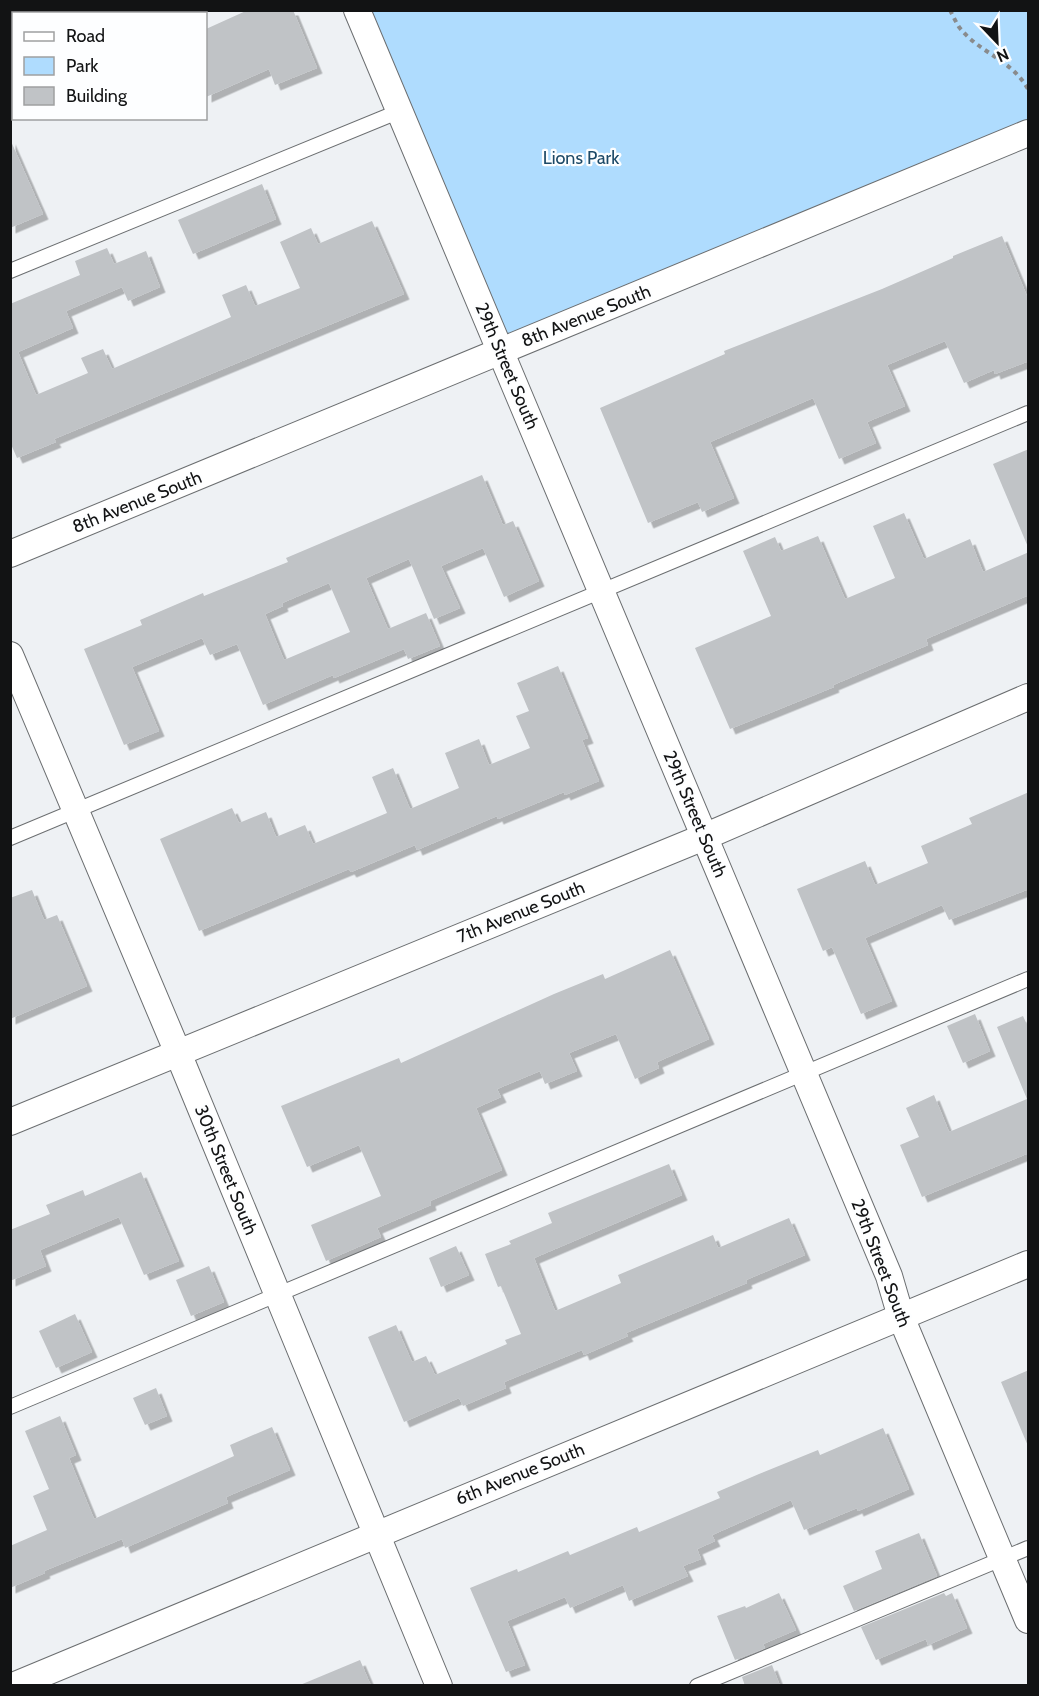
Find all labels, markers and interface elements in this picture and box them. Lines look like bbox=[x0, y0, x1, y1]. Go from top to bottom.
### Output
legend bbox=[12, 12, 207, 120]
north arrow bbox=[967, 12, 1027, 72]
text: Road bbox=[66, 25, 105, 47]
text: N bbox=[994, 44, 1012, 66]
text: Park bbox=[66, 55, 99, 77]
text: Building bbox=[66, 85, 128, 107]
park label: Lions Park bbox=[543, 147, 620, 169]
street label: 8th Avenue South bbox=[518, 280, 654, 352]
street label: 29th Street South bbox=[470, 299, 544, 433]
street label: 8th Avenue South bbox=[69, 466, 205, 538]
street label: 29th Street South bbox=[658, 747, 732, 881]
street label: 7th Avenue South bbox=[454, 876, 588, 948]
street label: 30th Street South bbox=[190, 1102, 262, 1238]
street label: 29th Street South bbox=[846, 1196, 916, 1330]
street label: 6th Avenue South bbox=[452, 1438, 588, 1510]

